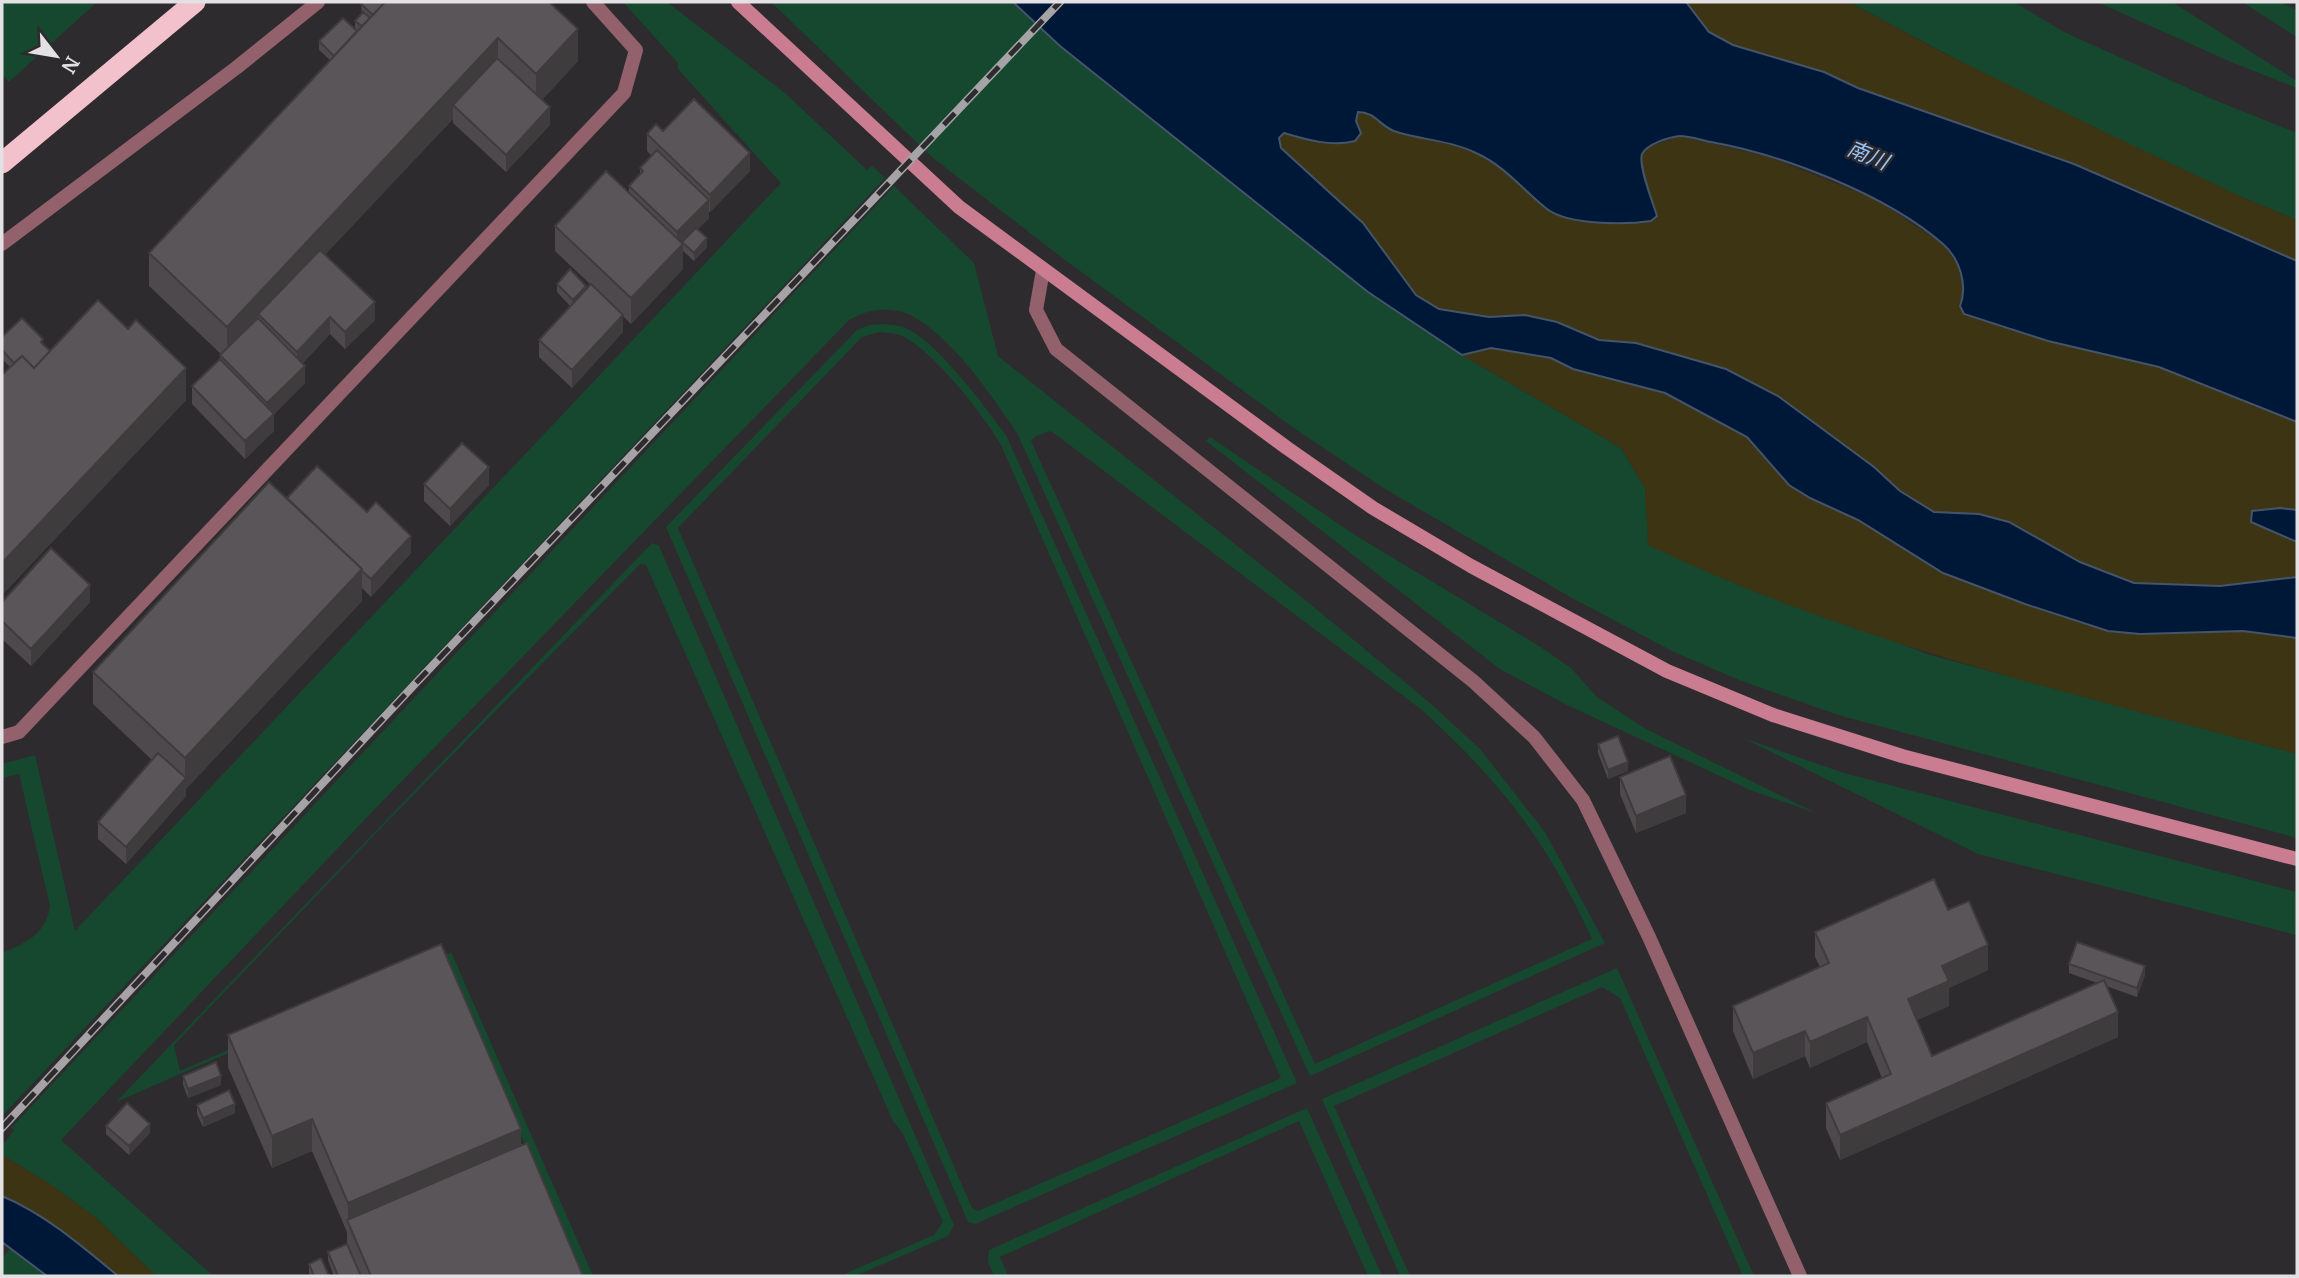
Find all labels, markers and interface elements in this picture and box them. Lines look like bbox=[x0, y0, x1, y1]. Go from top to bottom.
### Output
north arrow bbox=[21, 21, 91, 91]
text: N bbox=[56, 52, 85, 77]
water label: 南川 bbox=[1843, 135, 1894, 176]

